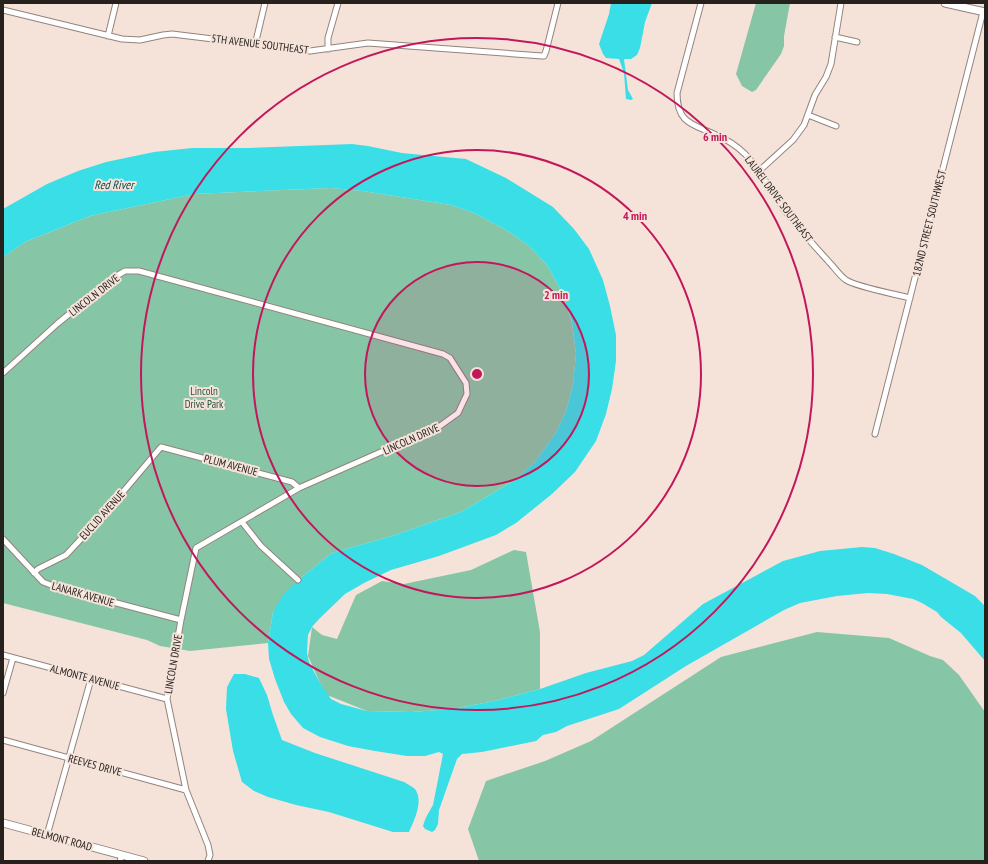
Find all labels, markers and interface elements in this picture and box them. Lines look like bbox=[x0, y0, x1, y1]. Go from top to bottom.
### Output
street label: 5TH AVENUE SOUTHEAST bbox=[211, 31, 310, 57]
text: 6 min bbox=[703, 129, 727, 144]
street label: LAUREL DRIVE SOUTHEAST bbox=[742, 153, 816, 245]
street label: 182ND STREET SOUTHWEST bbox=[909, 168, 949, 278]
water label: Red River bbox=[94, 177, 135, 192]
text: 4 min bbox=[623, 208, 647, 223]
street label: LINCOLN DRIVE bbox=[66, 271, 122, 319]
text: 2 min bbox=[544, 287, 568, 302]
centre of rings bbox=[470, 367, 484, 381]
park label: Lincoln Drive Park bbox=[185, 384, 224, 411]
street label: LINCOLN DRIVE bbox=[381, 420, 442, 458]
street label: PLUM AVENUE bbox=[202, 451, 260, 479]
street label: EUCLID AVENUE bbox=[76, 487, 128, 542]
street label: LANARK AVENUE bbox=[50, 578, 116, 610]
street label: LINCOLN DRIVE bbox=[161, 633, 185, 695]
street label: ALMONTE AVENUE bbox=[49, 661, 122, 693]
street label: REEVES DRIVE bbox=[67, 751, 124, 779]
street label: BELMONT ROAD bbox=[30, 824, 94, 854]

